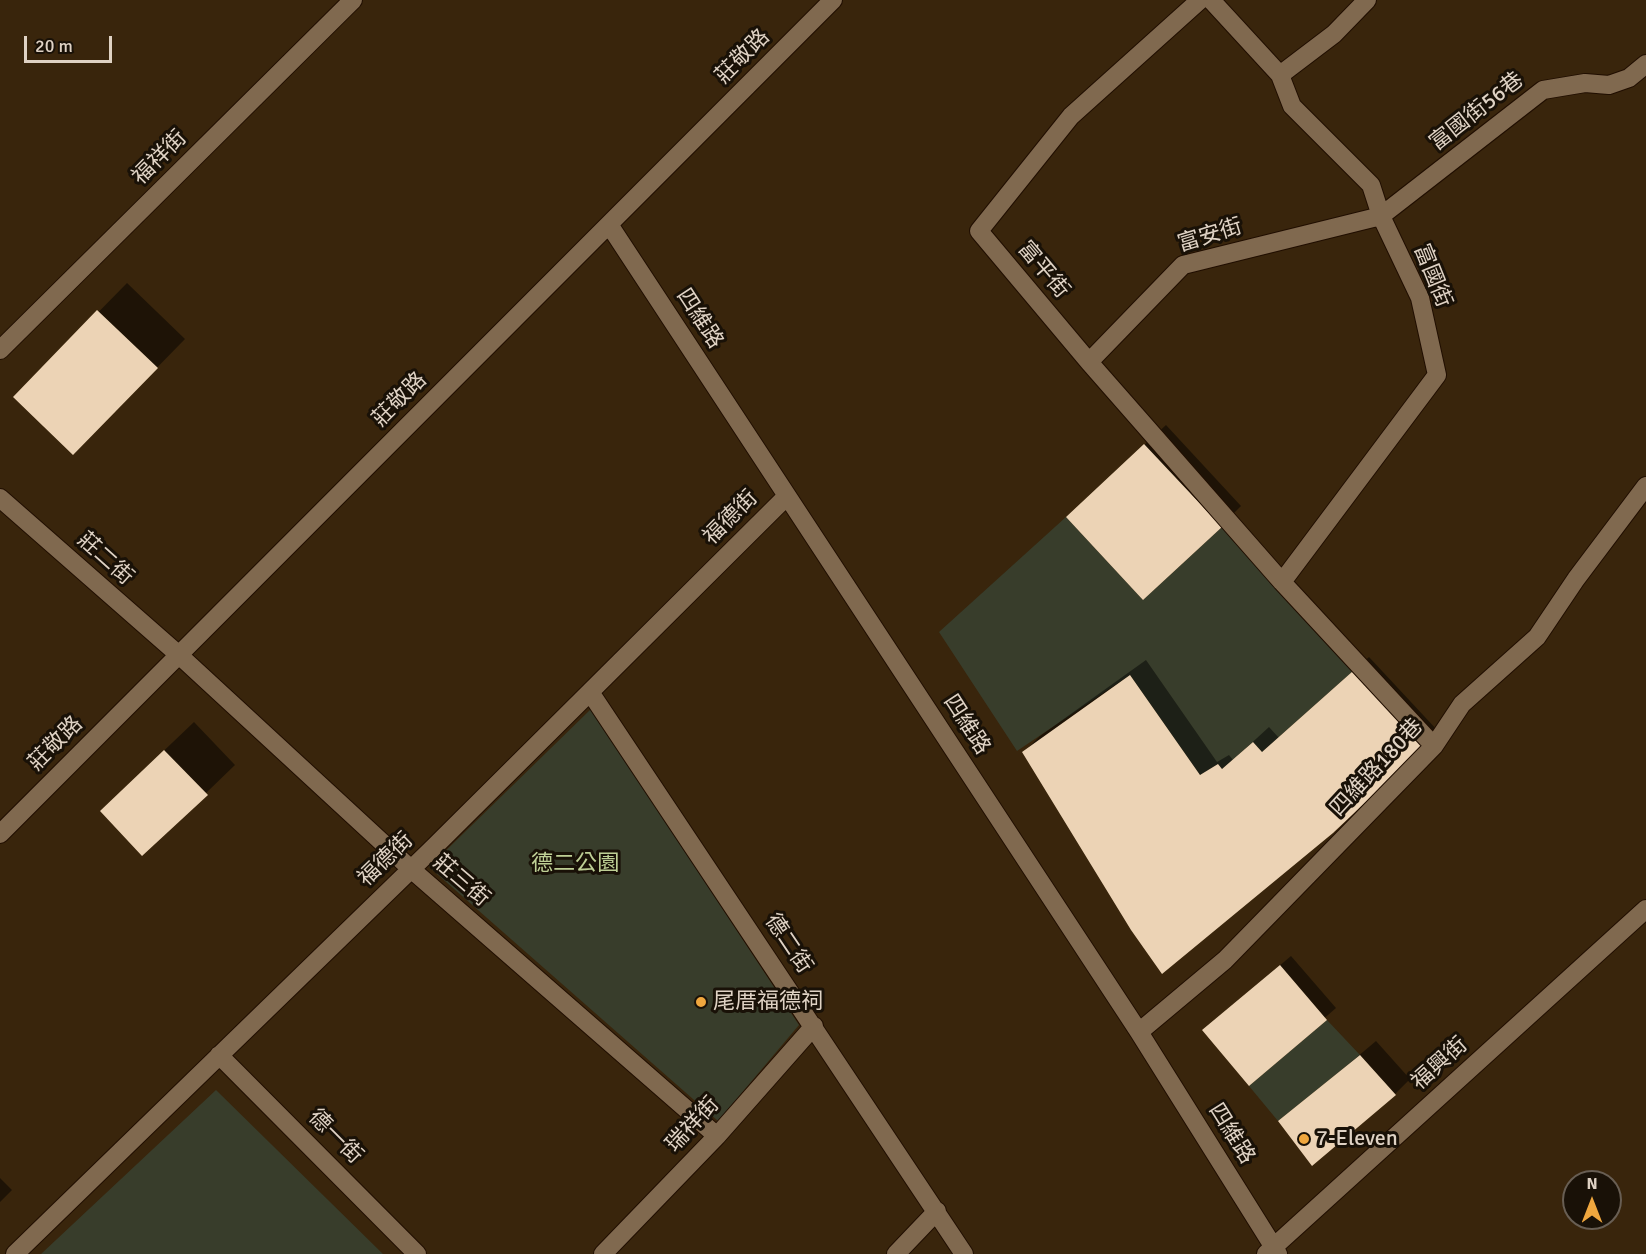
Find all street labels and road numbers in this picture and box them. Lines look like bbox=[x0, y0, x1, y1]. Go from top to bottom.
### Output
street label: 莊敬路 bbox=[710, 24, 776, 90]
street label: 富國街56巷 bbox=[1425, 67, 1529, 157]
street label: 福祥街 bbox=[127, 125, 193, 191]
street label: 富安街 bbox=[1175, 214, 1245, 258]
street label: 富平街 bbox=[1012, 236, 1074, 304]
street label: 富國街 bbox=[1407, 240, 1457, 312]
street label: 四維路 bbox=[670, 284, 728, 354]
street label: 莊敬路 bbox=[367, 367, 433, 433]
street label: 福德街 bbox=[698, 485, 764, 551]
street label: 莊二街 bbox=[72, 527, 138, 591]
street label: 四維路 bbox=[937, 690, 995, 760]
street label: 莊敬路 bbox=[23, 711, 89, 777]
street label: 四維路180巷 bbox=[1325, 714, 1429, 822]
street label: 福德街 bbox=[353, 828, 419, 892]
street label: 莊三街 bbox=[427, 849, 495, 913]
street label: 德二街 bbox=[759, 909, 817, 979]
street label: 福興街 bbox=[1407, 1032, 1473, 1096]
street label: 瑞祥街 bbox=[661, 1092, 725, 1158]
street label: 四維路 bbox=[1202, 1099, 1260, 1169]
street label: 德一街 bbox=[302, 1104, 368, 1170]

